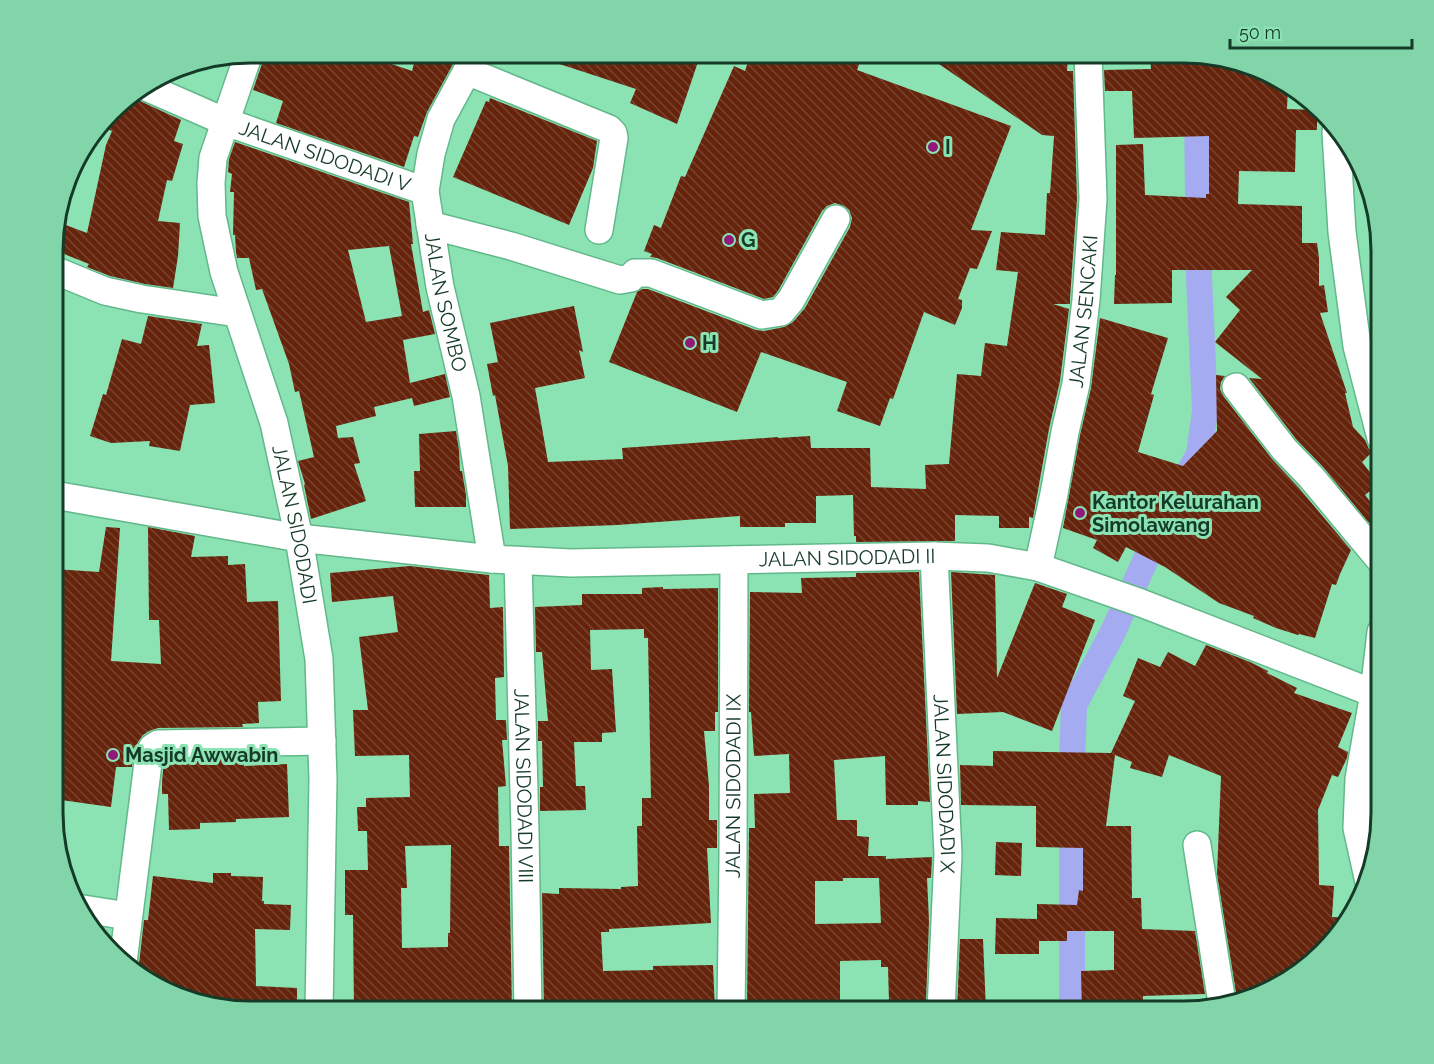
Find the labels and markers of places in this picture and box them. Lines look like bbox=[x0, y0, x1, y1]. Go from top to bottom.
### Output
place label: I bbox=[945, 135, 951, 159]
marker: I bbox=[926, 140, 940, 154]
place label: G bbox=[741, 228, 756, 252]
marker: G bbox=[722, 233, 736, 247]
place label: H bbox=[702, 331, 717, 355]
marker: H bbox=[683, 336, 697, 350]
place label: Kantor Kelurahan Simolawang bbox=[1092, 490, 1259, 537]
marker: Kantor Kelurahan Simolawang bbox=[1073, 506, 1087, 520]
place label: Masjid Awwabin bbox=[125, 743, 278, 767]
marker: Masjid Awwabin bbox=[106, 748, 120, 762]

